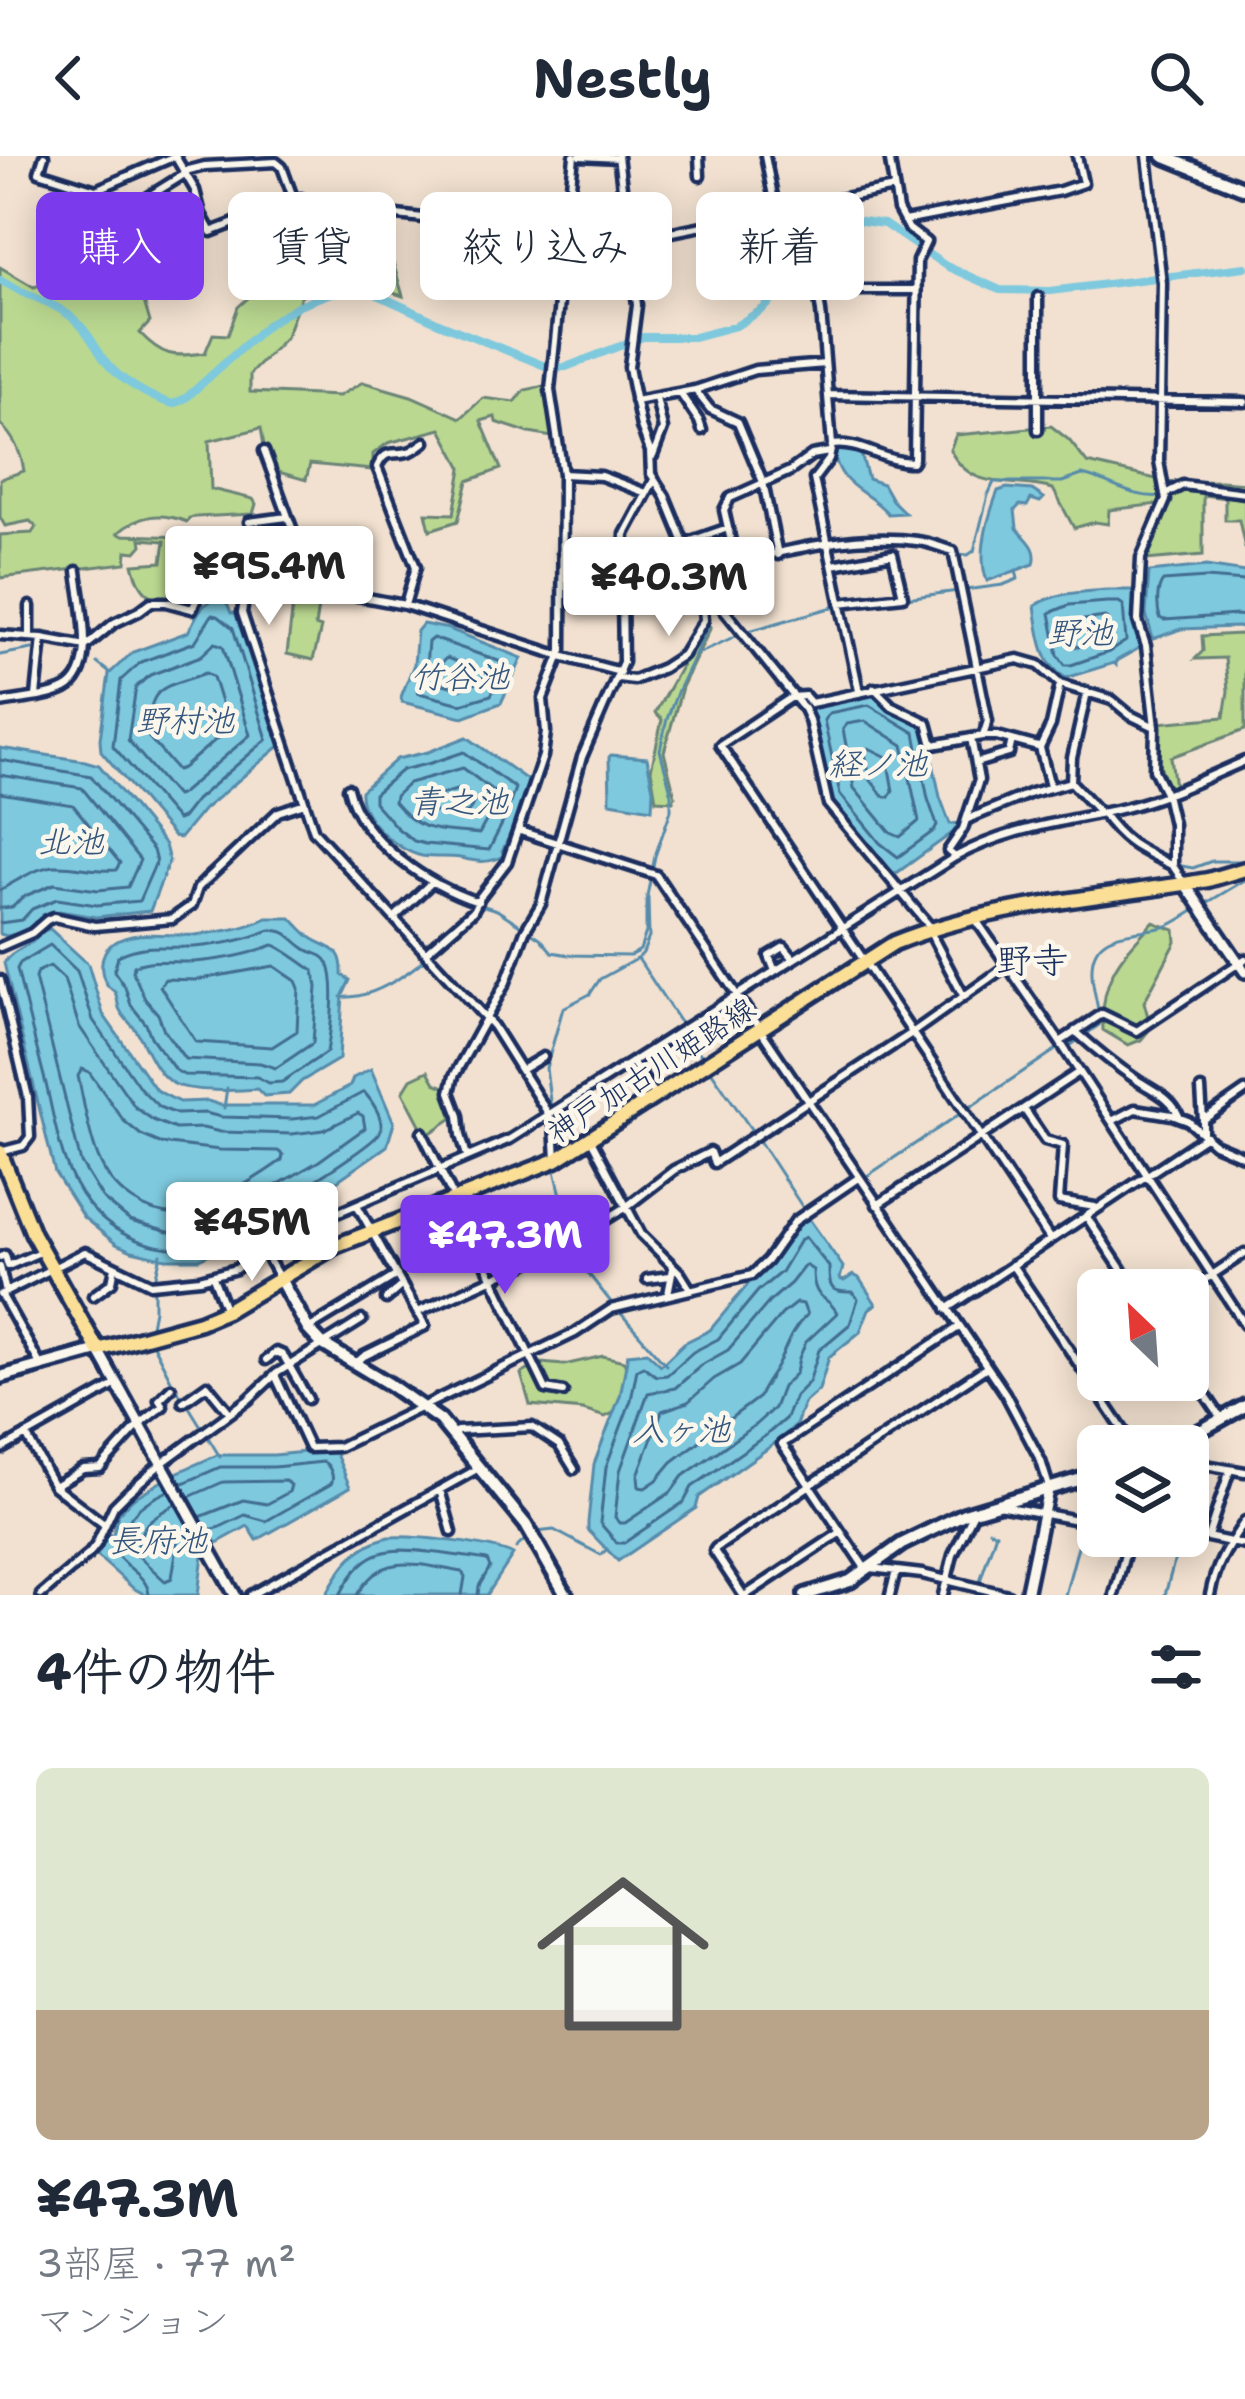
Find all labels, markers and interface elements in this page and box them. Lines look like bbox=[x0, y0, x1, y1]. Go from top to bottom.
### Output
text: Nestly bbox=[533, 42, 712, 114]
icon: back bbox=[36, 45, 102, 111]
icon: search bbox=[1143, 45, 1209, 111]
chip: 購入 bbox=[36, 192, 204, 300]
chip: 賃貸 bbox=[228, 192, 396, 300]
chip: 絞り込み bbox=[420, 192, 672, 300]
chip: 新着 bbox=[696, 192, 864, 300]
pin: ¥95.4M bbox=[171, 526, 367, 628]
pin: ¥40.3M bbox=[571, 537, 767, 639]
text: ¥95.4M bbox=[192, 539, 346, 591]
text: ¥40.3M bbox=[590, 550, 748, 602]
water label: 野池 bbox=[1047, 610, 1114, 655]
water label: 竹谷池 bbox=[411, 654, 511, 699]
water label: 野村池 bbox=[136, 698, 236, 743]
water label: 経ノ池 bbox=[829, 741, 929, 786]
water label: 青之池 bbox=[410, 779, 510, 824]
water label: 北池 bbox=[38, 819, 105, 864]
district label: 野寺 bbox=[996, 936, 1068, 985]
street label: 神戸加古川姫路線 bbox=[539, 987, 763, 1153]
pin: ¥45M bbox=[181, 1182, 323, 1284]
text: ¥45M bbox=[193, 1195, 311, 1247]
pin: ¥47.3M bbox=[407, 1195, 603, 1297]
text: ¥47.3M bbox=[428, 1208, 583, 1260]
north arrow bbox=[1077, 1269, 1209, 1401]
map controls bbox=[1077, 1269, 1209, 1557]
water label: 入ヶ池 bbox=[632, 1407, 732, 1452]
button: layers bbox=[1077, 1425, 1209, 1557]
water label: 長府池 bbox=[109, 1518, 209, 1563]
icon: filters bbox=[1143, 1634, 1209, 1700]
text: 4件の物件 bbox=[36, 1637, 276, 1705]
icon: home bbox=[515, 1846, 731, 2062]
text: ¥47.3M bbox=[36, 2164, 239, 2232]
text: 3部屋 · 77 m² bbox=[36, 2237, 296, 2289]
text: マンション bbox=[36, 2294, 229, 2346]

